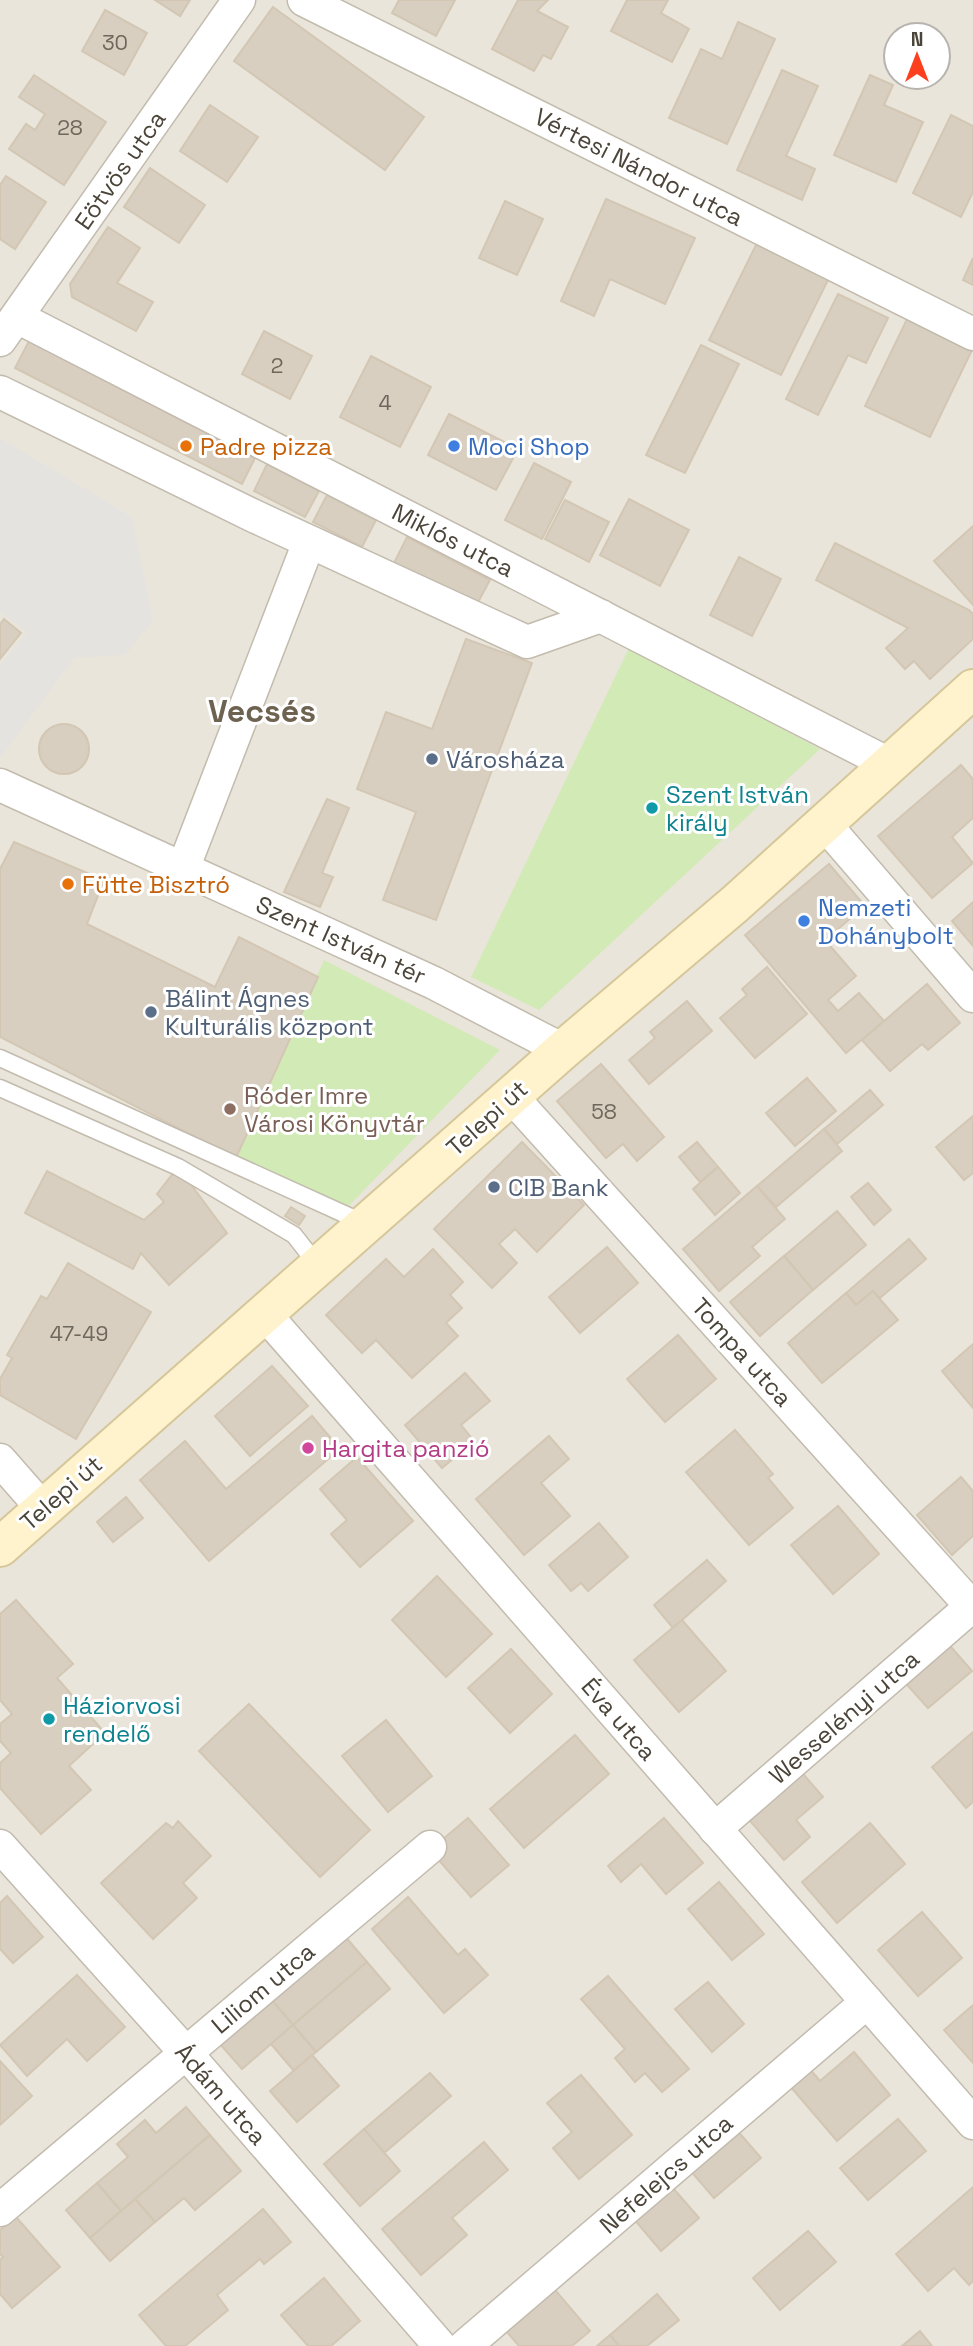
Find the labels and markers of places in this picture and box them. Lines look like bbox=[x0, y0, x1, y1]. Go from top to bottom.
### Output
place label: Padre pizza bbox=[200, 431, 332, 462]
place label: Moci Shop bbox=[468, 431, 590, 462]
marker: Padre pizza bbox=[178, 438, 194, 454]
marker: Moci Shop bbox=[446, 438, 462, 454]
place label: Városháza bbox=[446, 744, 565, 775]
marker: Városháza bbox=[424, 751, 440, 767]
place label: Szent István király bbox=[666, 779, 809, 838]
marker: Szent István király bbox=[644, 800, 660, 816]
place label: Fütte Bisztró bbox=[82, 869, 230, 900]
marker: Fütte Bisztró bbox=[60, 876, 76, 892]
place label: Nemzeti Dohánybolt bbox=[818, 892, 954, 951]
marker: Nemzeti Dohánybolt bbox=[796, 913, 812, 929]
place label: Bálint Ágnes Kulturális központ bbox=[165, 983, 374, 1042]
marker: Bálint Ágnes Kulturális központ bbox=[143, 1004, 159, 1020]
place label: Róder Imre Városi Könyvtár bbox=[244, 1080, 425, 1139]
marker: Róder Imre Városi Könyvtár bbox=[222, 1101, 238, 1117]
place label: CIB Bank bbox=[508, 1172, 609, 1203]
marker: CIB Bank bbox=[486, 1179, 502, 1195]
place label: Hargita panzió bbox=[322, 1433, 490, 1464]
marker: Hargita panzió bbox=[300, 1440, 316, 1456]
place label: Háziorvosi rendelő bbox=[63, 1690, 181, 1749]
marker: Háziorvosi rendelő bbox=[41, 1711, 57, 1727]

